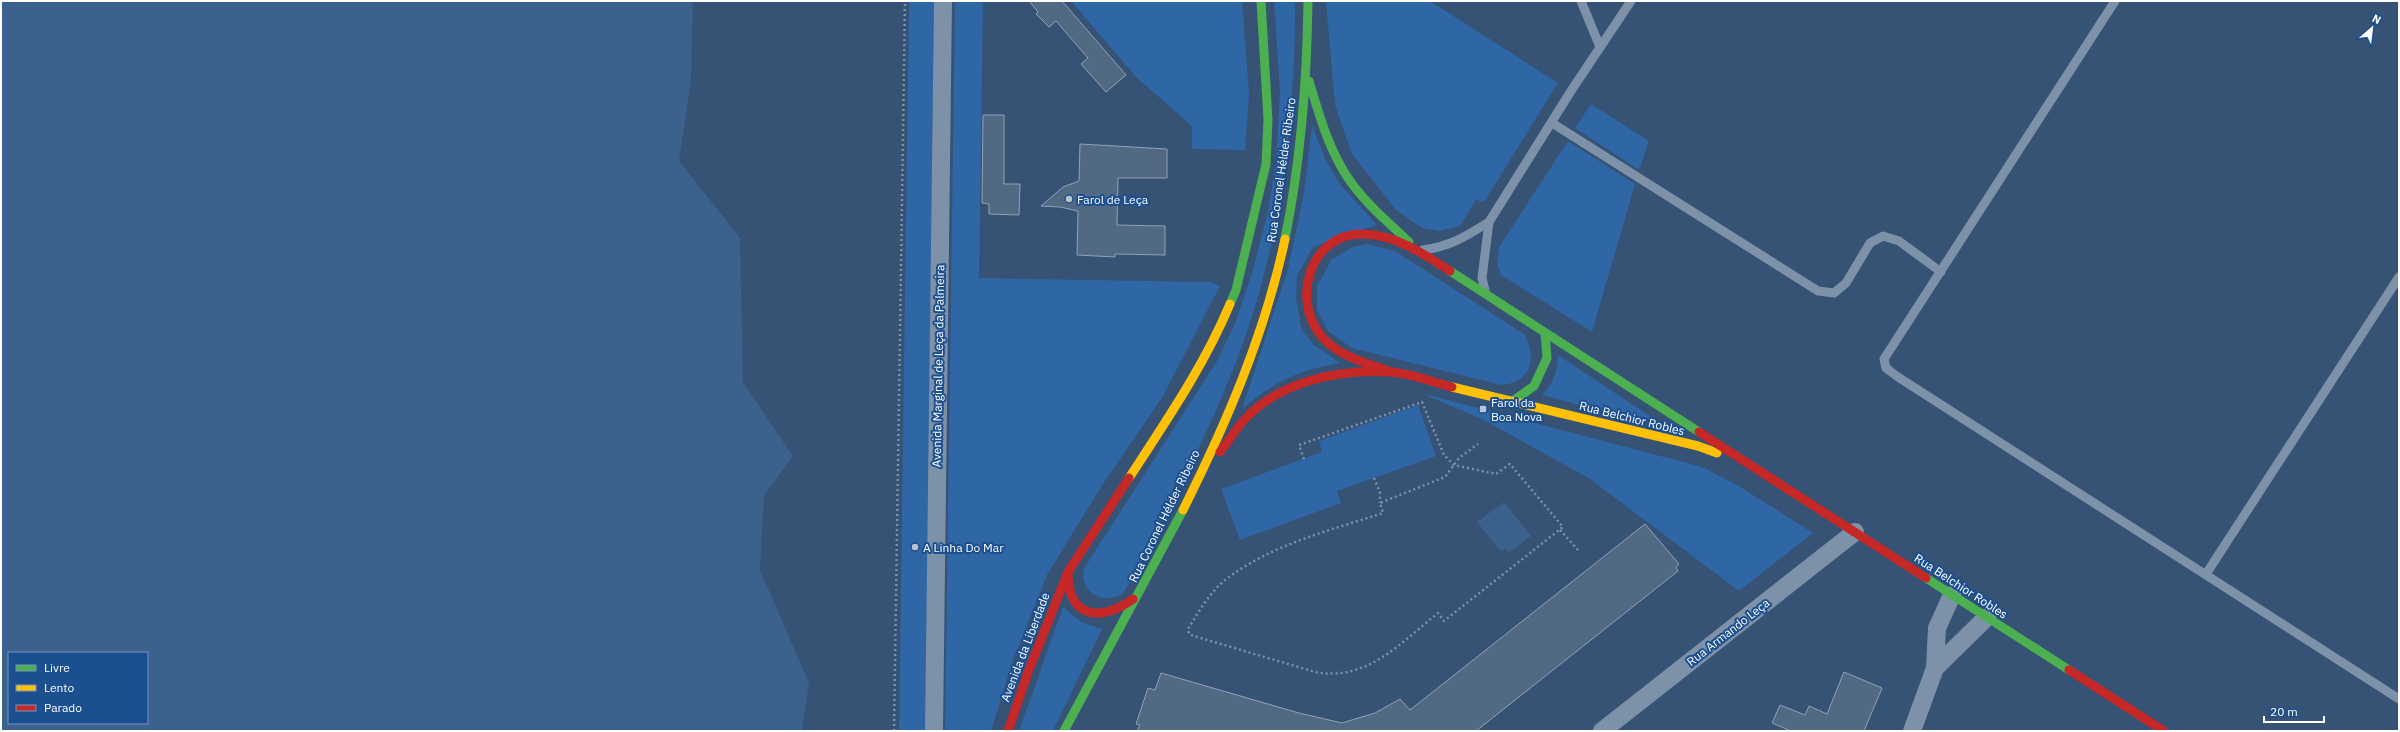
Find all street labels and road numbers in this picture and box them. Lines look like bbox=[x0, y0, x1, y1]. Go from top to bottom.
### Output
street label: Rua Coronel Hélder Ribeiro bbox=[1263, 96, 1299, 243]
street label: Avenida Marginal de Leça da Palmeira bbox=[929, 264, 947, 468]
street label: Rua Belchior Robles bbox=[1578, 398, 1686, 438]
street label: Rua Coronel Hélder Ribeiro bbox=[1125, 447, 1203, 585]
street label: Rua Belchior Robles bbox=[1912, 550, 2011, 622]
street label: Avenida da Liberdade bbox=[997, 590, 1053, 704]
street label: Rua Armando Leça bbox=[1684, 595, 1773, 669]

